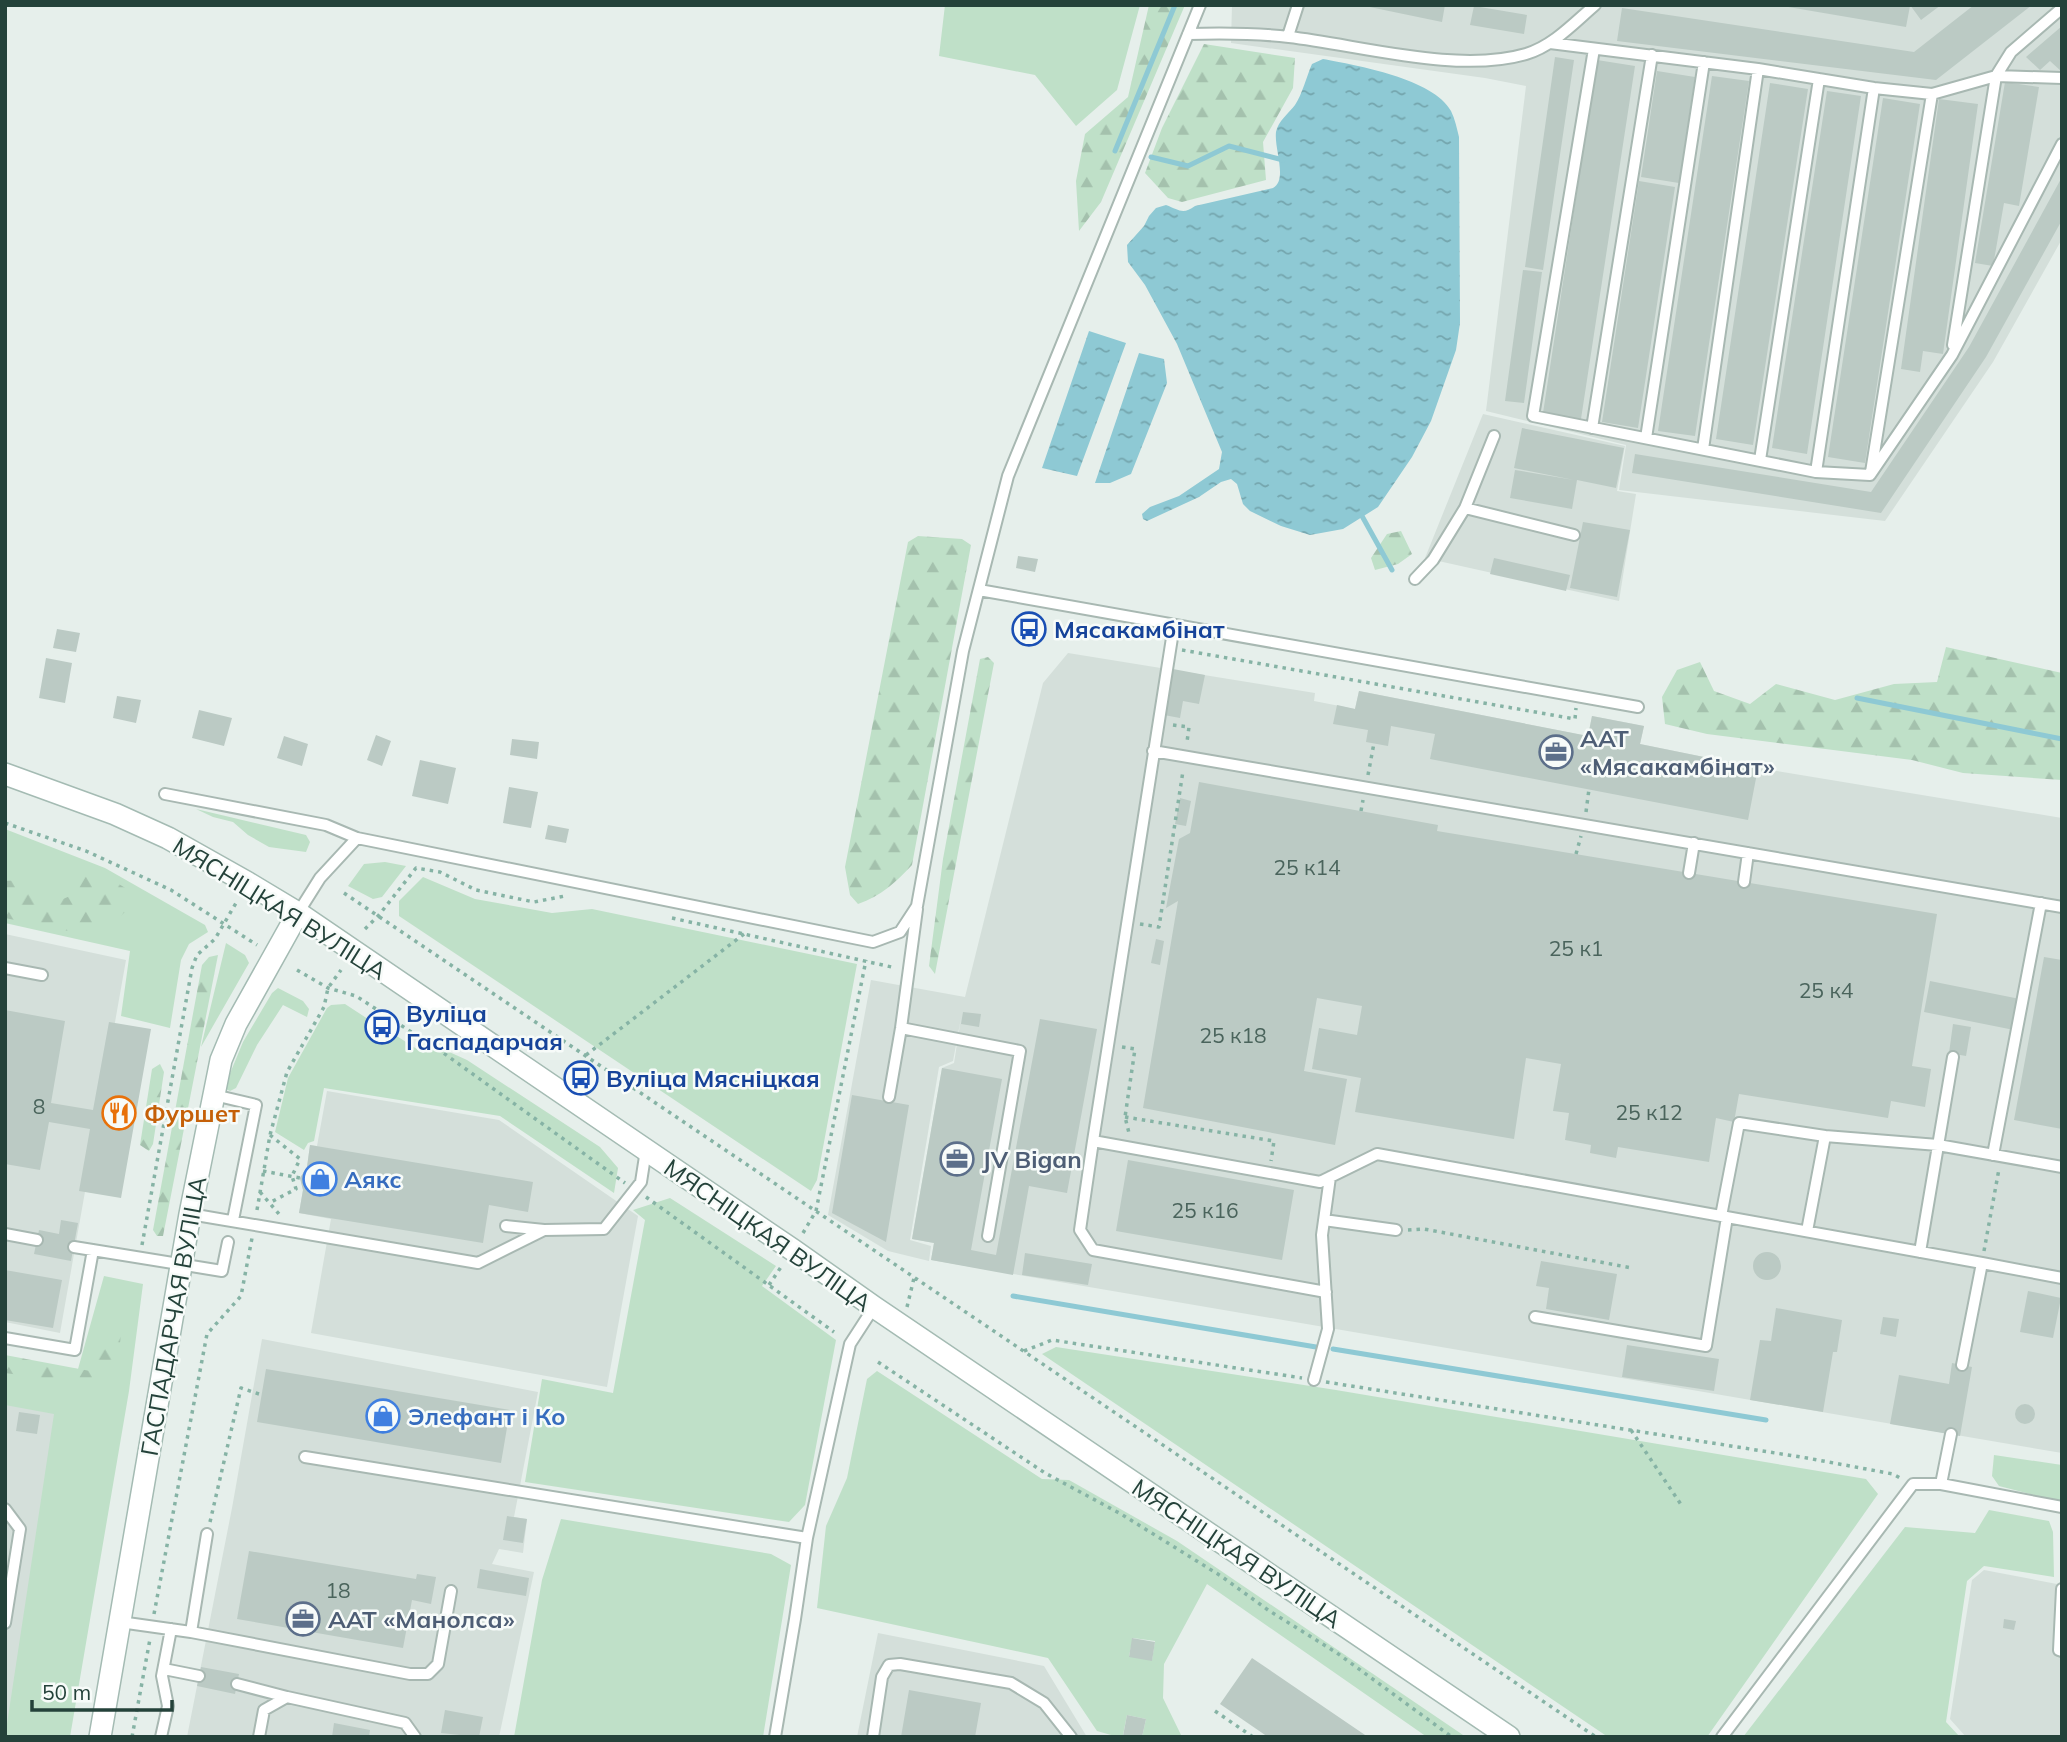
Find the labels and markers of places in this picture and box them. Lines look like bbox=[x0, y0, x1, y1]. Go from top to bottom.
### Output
bus stop icon: Мясакамбінат bbox=[1010, 610, 1048, 648]
place label: Мясакамбінат bbox=[1054, 614, 1225, 644]
place label: ААТ «Мясакамбінат» bbox=[1580, 723, 1775, 781]
office icon: ААТ «Мясакамбінат» bbox=[1537, 733, 1575, 771]
place label: Вуліца Гаспадарчая bbox=[406, 998, 563, 1056]
bus stop icon: Вуліца Гаспадарчая bbox=[363, 1008, 401, 1046]
bus stop icon: Вуліца Мясніцкая bbox=[562, 1059, 600, 1097]
place label: Вуліца Мясніцкая bbox=[606, 1063, 820, 1093]
restaurant icon: Фуршет bbox=[100, 1094, 138, 1132]
place label: Фуршет bbox=[144, 1098, 240, 1128]
office icon: JV Bigan bbox=[938, 1140, 976, 1178]
place label: JV Bigan bbox=[982, 1144, 1082, 1174]
shop icon: Аякс bbox=[301, 1160, 339, 1198]
place label: Аякс bbox=[344, 1164, 402, 1194]
shop icon: Элефант і Ко bbox=[364, 1397, 402, 1435]
place label: Элефант і Ко bbox=[408, 1401, 566, 1431]
office icon: ААТ «Манолса» bbox=[284, 1600, 322, 1638]
place label: ААТ «Манолса» bbox=[328, 1604, 515, 1634]

